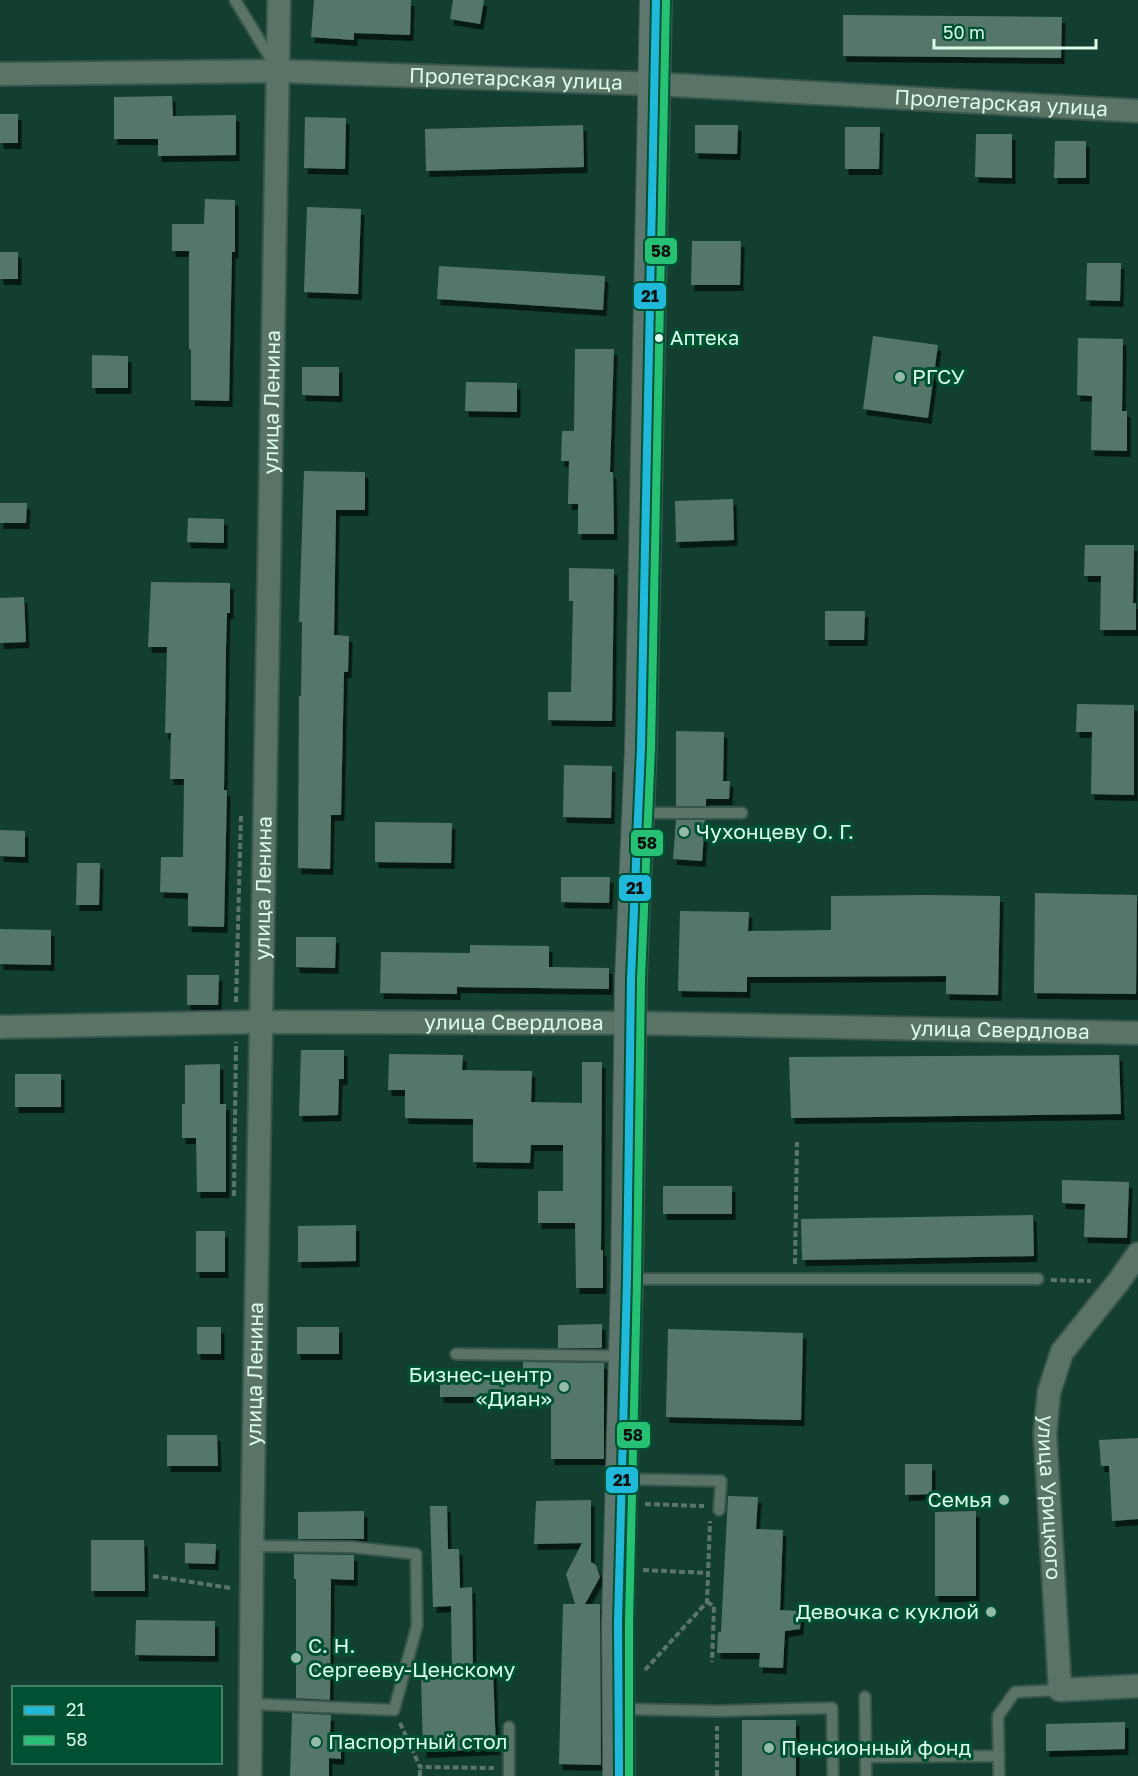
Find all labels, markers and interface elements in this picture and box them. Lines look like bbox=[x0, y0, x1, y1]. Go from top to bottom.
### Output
scale bar bbox=[934, 12, 1096, 50]
text: 50 m bbox=[943, 21, 985, 43]
street label: Пролетарская улица bbox=[408, 62, 623, 95]
street label: Пролетарская улица bbox=[894, 83, 1109, 121]
line badge: 58 bbox=[644, 237, 678, 265]
text: 58 bbox=[651, 241, 671, 261]
line badge: 21 bbox=[633, 282, 667, 310]
text: 21 bbox=[641, 286, 659, 306]
place label: Аптека bbox=[670, 325, 739, 349]
street label: улица Ленина bbox=[257, 330, 285, 475]
marker: Аптека bbox=[653, 332, 665, 344]
place label: РГСУ bbox=[912, 363, 965, 389]
marker: РГСУ bbox=[893, 370, 907, 384]
street label: улица Ленина bbox=[248, 816, 277, 960]
place label: Чухонцеву О. Г. bbox=[696, 818, 854, 844]
marker: Чухонцеву О. Г. bbox=[677, 825, 691, 839]
line badge: 58 bbox=[630, 829, 664, 857]
text: 58 bbox=[637, 833, 657, 853]
line badge: 21 bbox=[618, 874, 652, 902]
text: 21 bbox=[626, 878, 644, 898]
street label: улица Свердлова bbox=[424, 1008, 604, 1035]
street label: улица Свердлова bbox=[910, 1015, 1090, 1044]
street label: улица Ленина bbox=[240, 1302, 268, 1446]
place label: Бизнес-центр «Диан» bbox=[409, 1361, 552, 1411]
marker: Бизнес-центр «Диан» bbox=[557, 1380, 571, 1394]
street label: улица Урицкого bbox=[1032, 1414, 1068, 1581]
line badge: 58 bbox=[616, 1421, 651, 1449]
text: 58 bbox=[623, 1425, 643, 1445]
line badge: 21 bbox=[605, 1466, 639, 1494]
text: 21 bbox=[613, 1470, 631, 1490]
place label: Семья bbox=[927, 1486, 992, 1512]
marker: Семья bbox=[997, 1493, 1011, 1507]
place label: Девочка с куклой bbox=[796, 1598, 979, 1624]
marker: Девочка с куклой bbox=[984, 1605, 998, 1619]
place label: С. Н. Сергееву-Ценскому bbox=[308, 1632, 516, 1682]
marker: С. Н. Сергееву-Ценскому bbox=[289, 1651, 303, 1665]
legend bbox=[12, 1686, 222, 1764]
text: 21 bbox=[66, 1698, 85, 1720]
text: 58 bbox=[66, 1728, 87, 1750]
place label: Паспортный стол bbox=[328, 1728, 508, 1754]
place label: Пенсионный фонд bbox=[781, 1734, 972, 1760]
marker: Паспортный стол bbox=[309, 1735, 323, 1749]
marker: Пенсионный фонд bbox=[762, 1741, 776, 1755]

